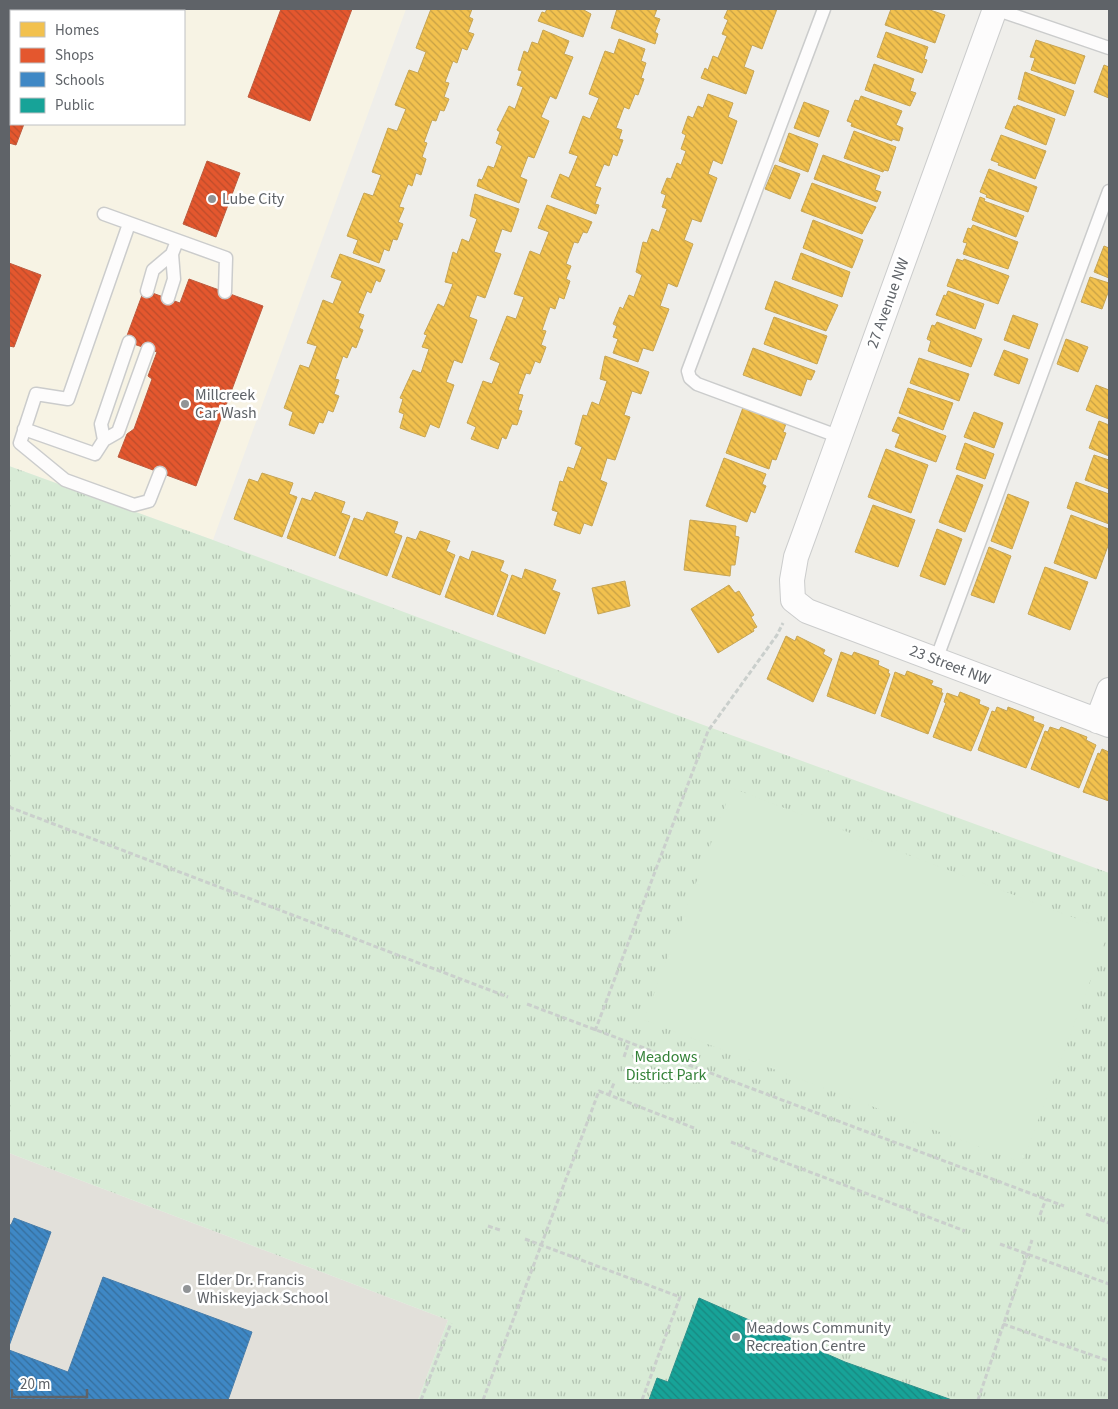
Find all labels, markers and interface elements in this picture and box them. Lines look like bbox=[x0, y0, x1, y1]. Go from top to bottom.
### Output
legend bbox=[10, 10, 185, 125]
text: Homes bbox=[55, 20, 99, 41]
text: Shops bbox=[55, 45, 94, 66]
text: Schools bbox=[55, 70, 104, 91]
text: Public bbox=[55, 95, 94, 116]
place label: Lube City bbox=[222, 188, 285, 210]
marker: Lube City bbox=[206, 193, 218, 205]
street label: 27 Avenue NW bbox=[861, 254, 915, 351]
place label: Millcreek Car Wash bbox=[195, 384, 257, 424]
marker: Millcreek Car Wash bbox=[179, 398, 191, 410]
street label: 23 Street NW bbox=[906, 639, 994, 691]
park label: Meadows District Park bbox=[626, 1046, 706, 1086]
place label: Elder Dr. Francis Whiskeyjack School bbox=[197, 1269, 328, 1309]
marker: Elder Dr. Francis Whiskeyjack School bbox=[181, 1283, 193, 1295]
place label: Meadows Community Recreation Centre bbox=[746, 1317, 891, 1357]
marker: Meadows Community Recreation Centre bbox=[730, 1331, 742, 1343]
scale bar bbox=[12, 1366, 88, 1398]
text: 20 m bbox=[20, 1374, 50, 1395]

